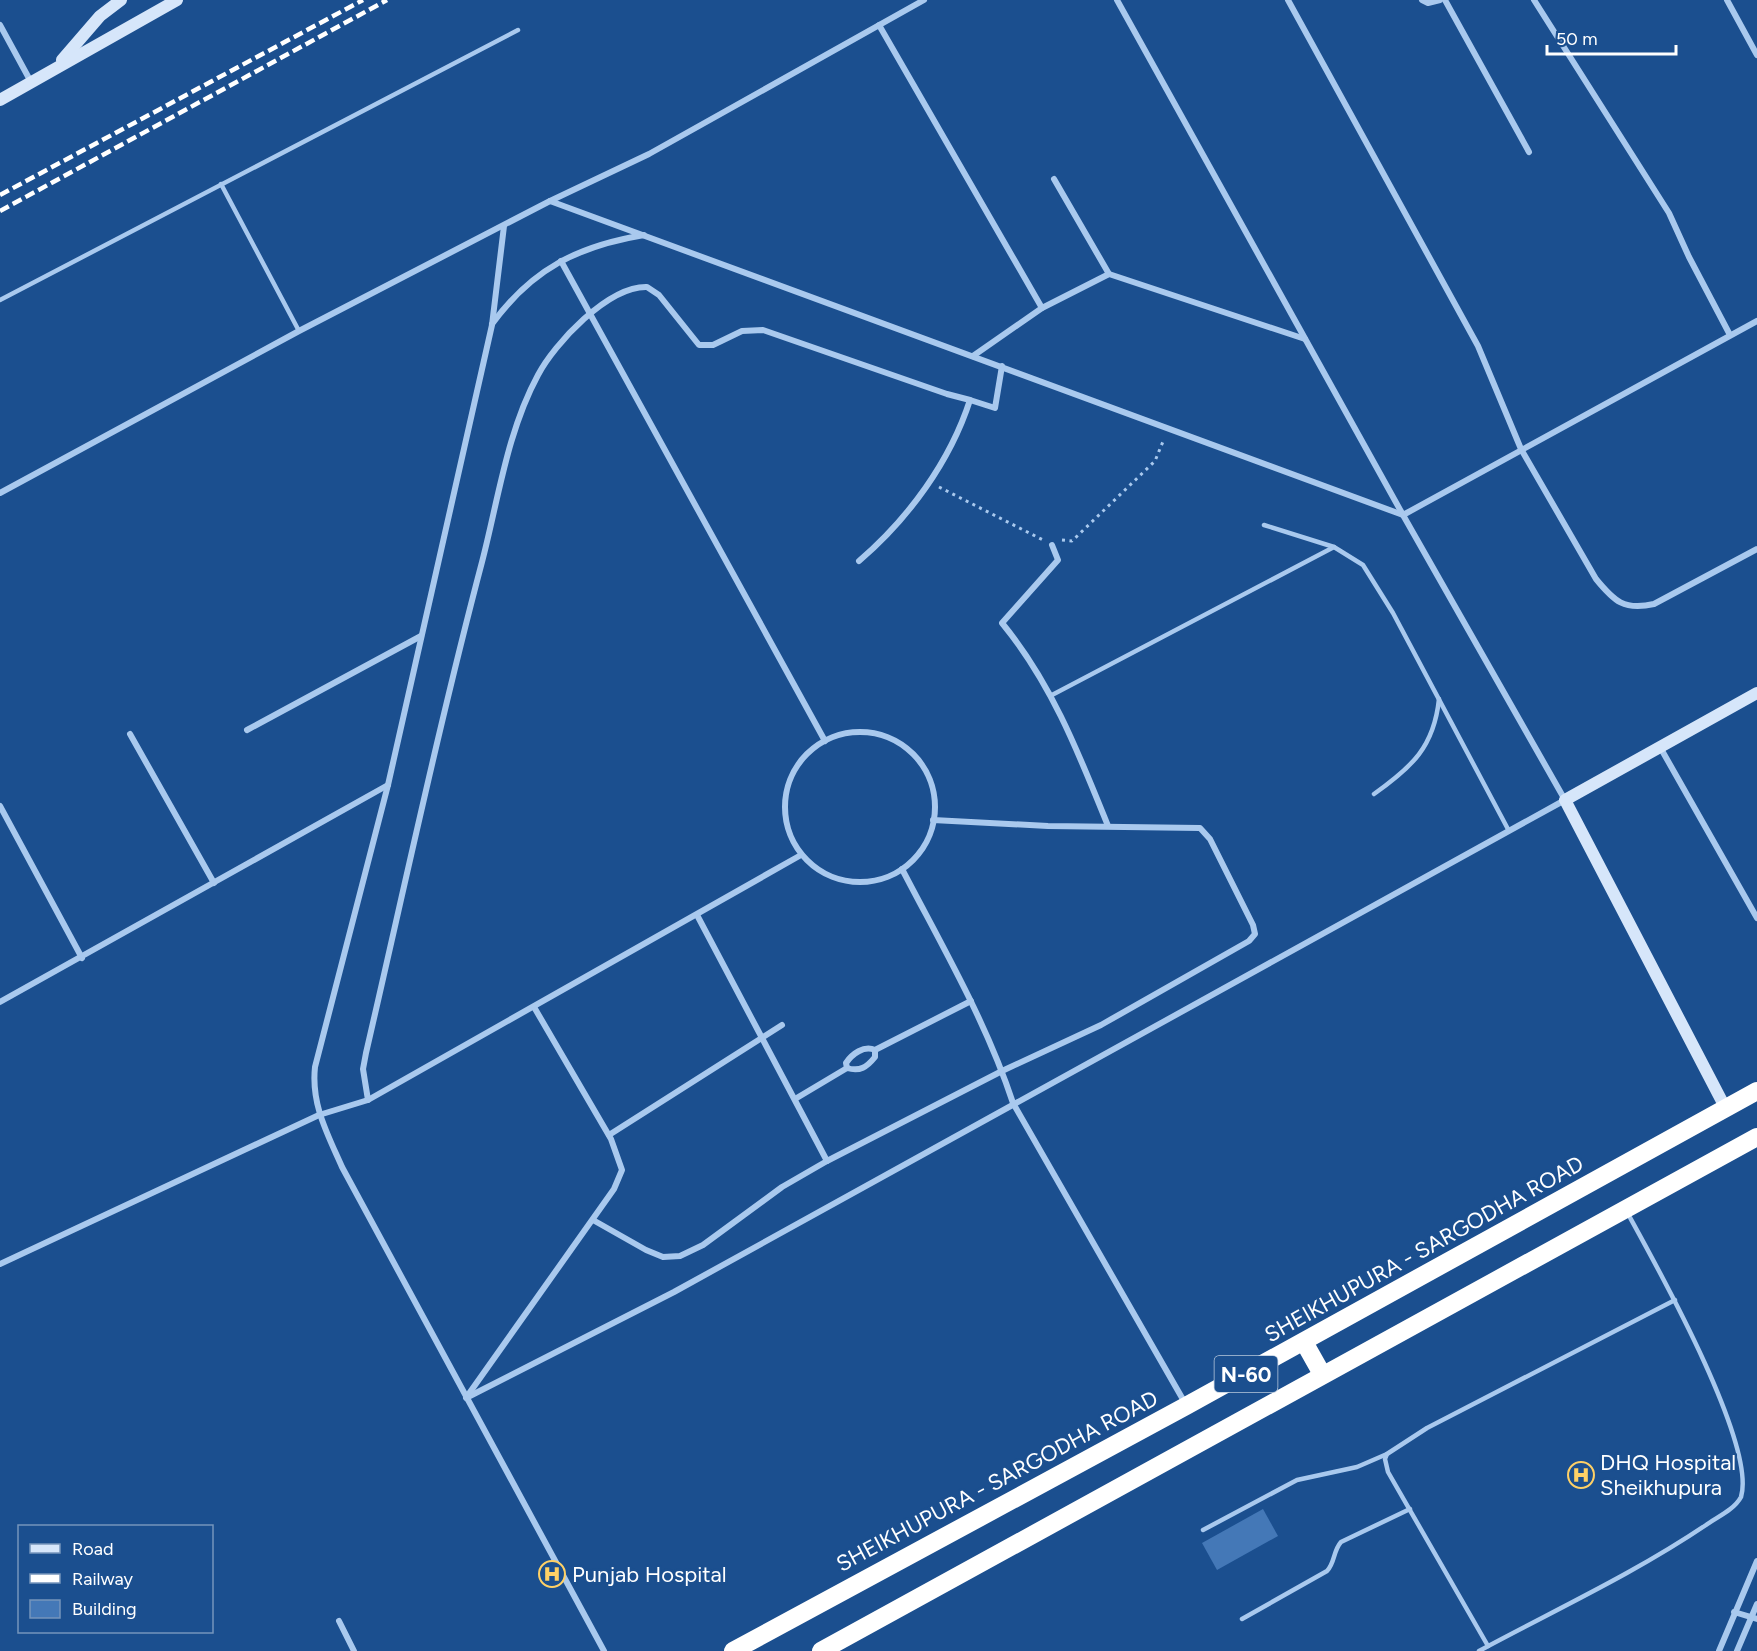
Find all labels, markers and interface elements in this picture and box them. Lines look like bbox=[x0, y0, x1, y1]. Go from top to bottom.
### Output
scale bar bbox=[1547, 18, 1676, 56]
text: 50 m bbox=[1556, 28, 1598, 50]
street label: SHEIKHUPURA - SARGODHA ROAD bbox=[1260, 1150, 1588, 1348]
road number: N-60 bbox=[1214, 1356, 1278, 1392]
street label: SHEIKHUPURA - SARGODHA ROAD bbox=[832, 1384, 1162, 1578]
place label: DHQ Hospital Sheikhupura bbox=[1600, 1449, 1736, 1501]
hospital icon: DHQ Hospital Sheikhupura bbox=[1566, 1460, 1596, 1490]
legend bbox=[18, 1525, 213, 1633]
text: Road bbox=[72, 1538, 113, 1560]
hospital icon: Punjab Hospital bbox=[537, 1559, 567, 1589]
place label: Punjab Hospital bbox=[572, 1561, 727, 1588]
text: Railway bbox=[72, 1568, 134, 1590]
text: Building bbox=[72, 1598, 137, 1620]

